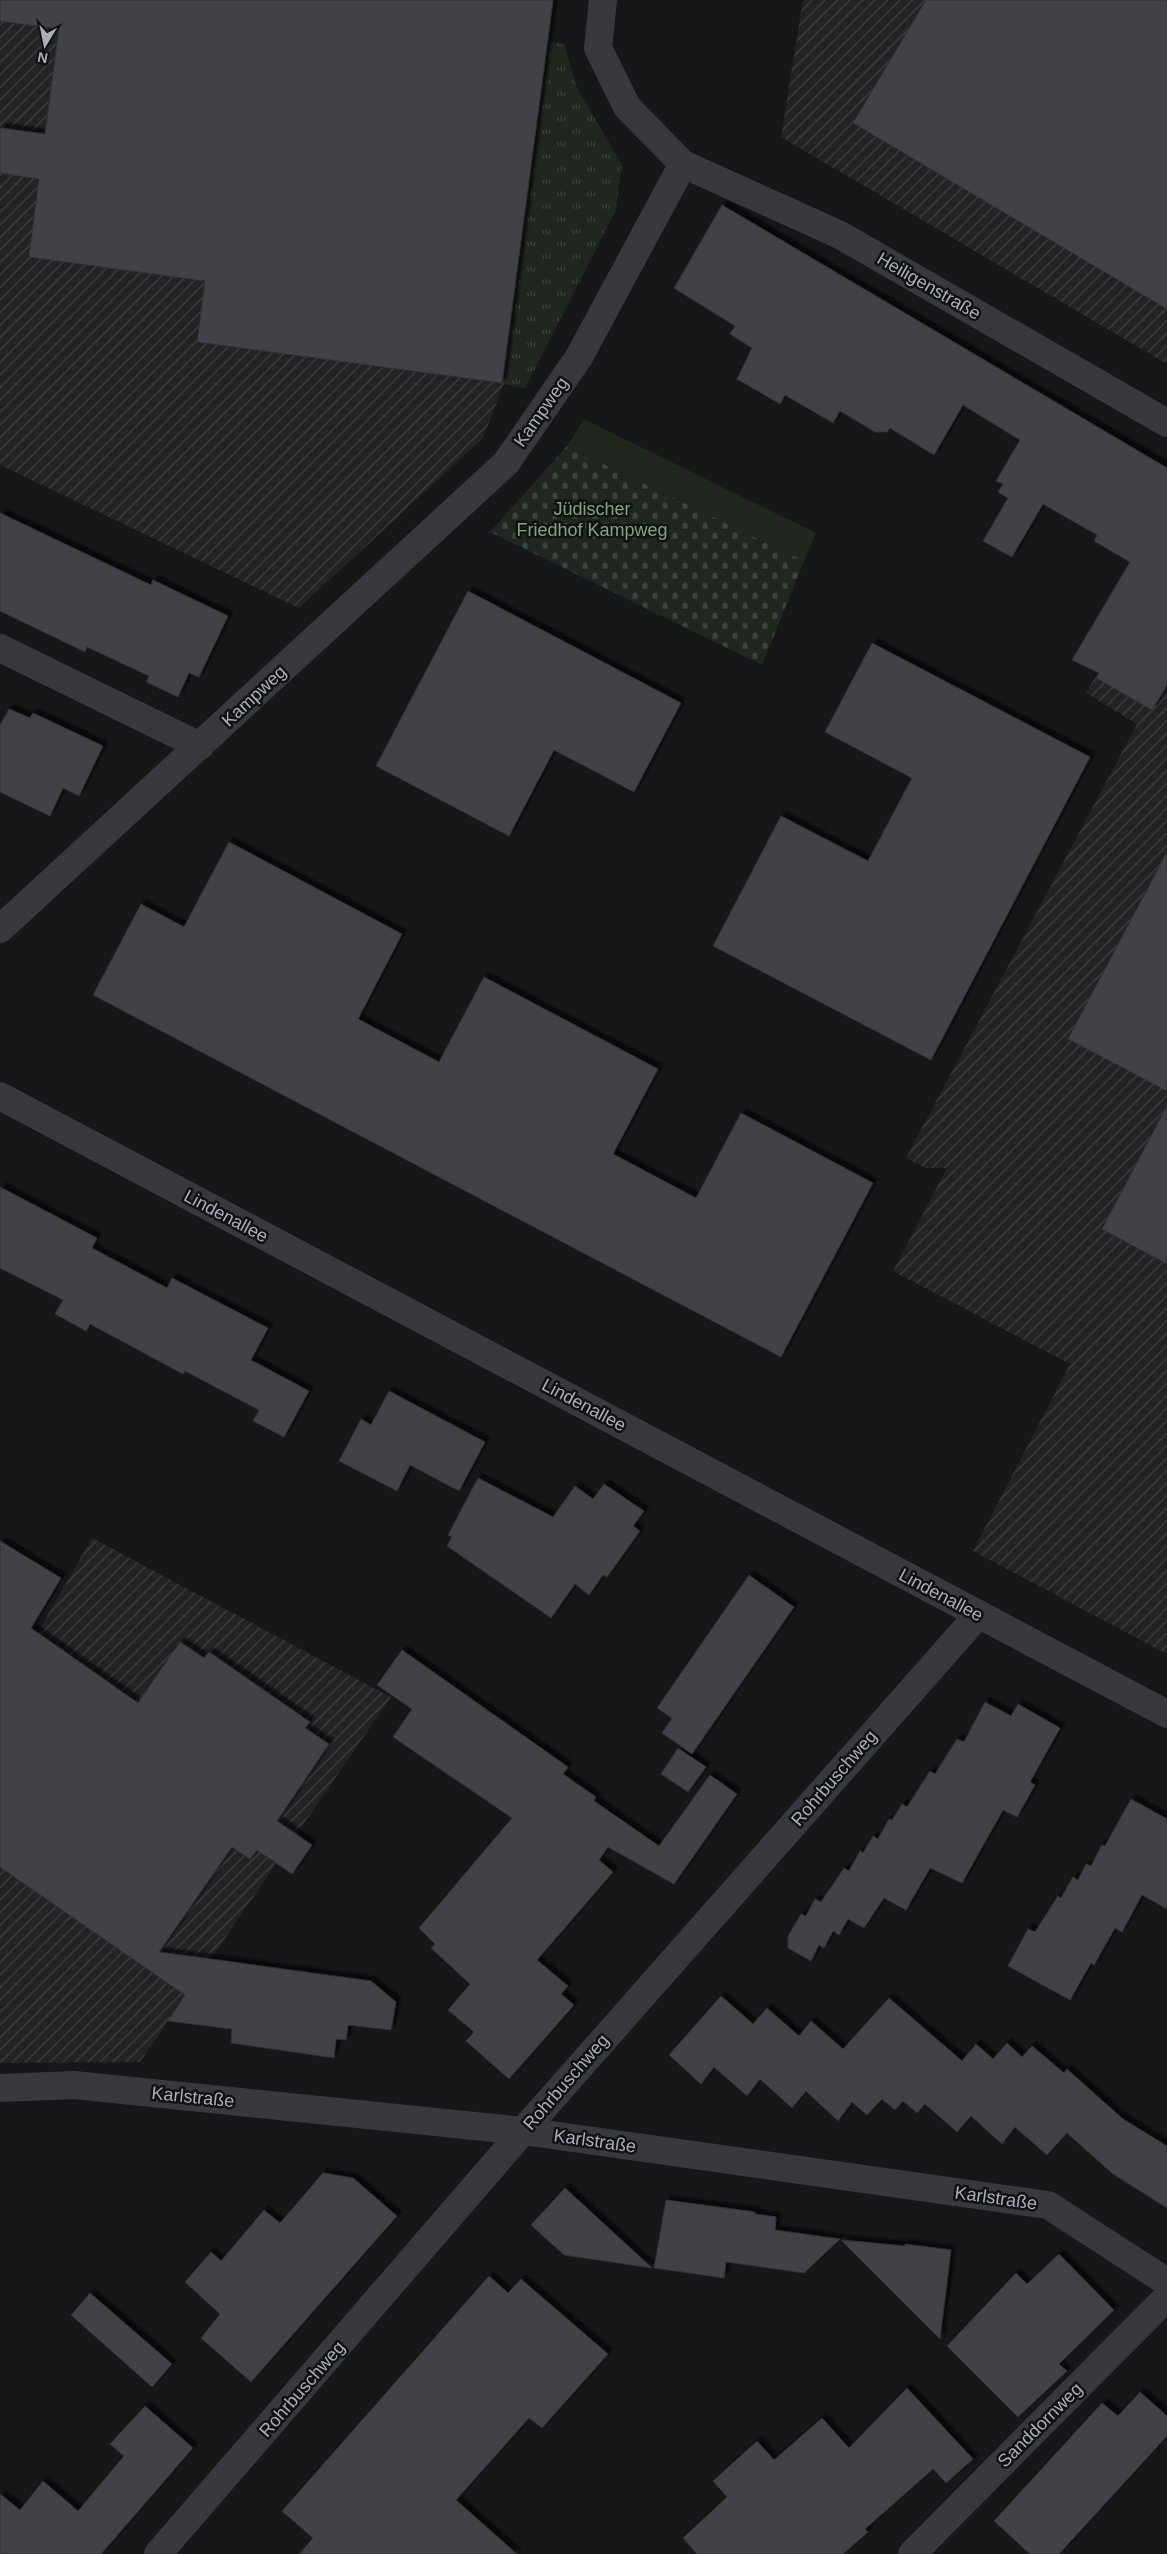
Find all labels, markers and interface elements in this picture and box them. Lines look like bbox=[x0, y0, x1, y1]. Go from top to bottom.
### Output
north arrow bbox=[20, 20, 70, 70]
text: N bbox=[36, 49, 49, 67]
street label: Heiligenstraße bbox=[874, 248, 984, 324]
street label: Kampweg bbox=[510, 373, 572, 451]
park label: Jüdischer Friedhof Kampweg bbox=[516, 499, 668, 540]
street label: Kampweg bbox=[218, 661, 290, 731]
street label: Lindenallee bbox=[181, 1186, 271, 1246]
street label: Lindenallee bbox=[539, 1375, 629, 1435]
street label: Lindenallee bbox=[896, 1565, 986, 1625]
street label: Rohrbuschweg bbox=[787, 1726, 881, 1830]
street label: Rohrbuschweg bbox=[519, 2030, 613, 2134]
street label: Karlstraße bbox=[151, 2083, 235, 2111]
street label: Karlstraße bbox=[552, 2125, 638, 2157]
street label: Karlstraße bbox=[953, 2182, 1039, 2214]
street label: Rohrbuschweg bbox=[255, 2337, 349, 2441]
street label: Sanddornweg bbox=[994, 2379, 1086, 2471]

